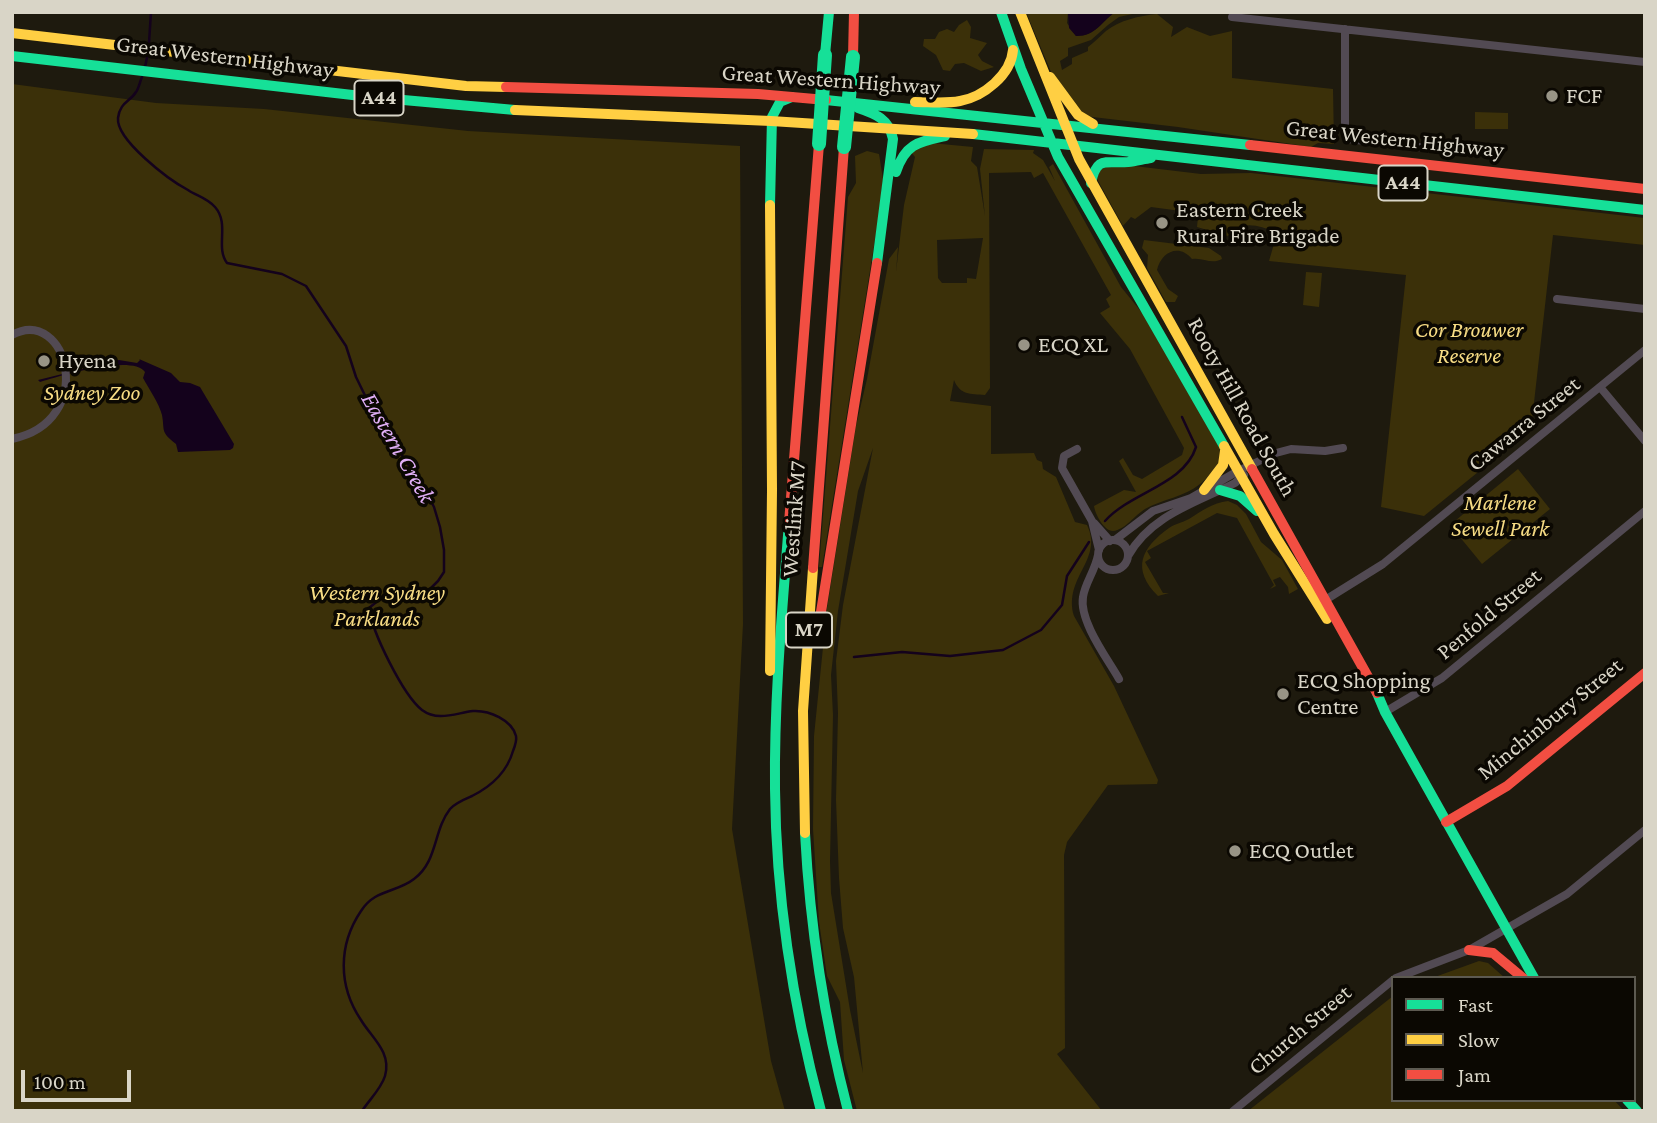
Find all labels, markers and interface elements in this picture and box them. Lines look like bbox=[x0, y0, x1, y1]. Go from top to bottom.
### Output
street label: Great Western Highway bbox=[115, 30, 335, 84]
street label: Great Western Highway bbox=[721, 59, 941, 101]
road number: A44 bbox=[354, 80, 404, 116]
place label: FCF bbox=[1566, 82, 1602, 110]
marker: FCF bbox=[1544, 88, 1560, 104]
street label: Great Western Highway bbox=[1285, 114, 1505, 164]
road number: A44 bbox=[1378, 166, 1428, 200]
place label: Eastern Creek Rural Fire Brigade bbox=[1176, 196, 1339, 250]
marker: Eastern Creek Rural Fire Brigade bbox=[1154, 215, 1170, 231]
street label: Rooty Hill Road South bbox=[1181, 313, 1303, 501]
park label: Cor Brouwer Reserve bbox=[1415, 316, 1523, 370]
place label: ECQ XL bbox=[1038, 331, 1108, 359]
marker: ECQ XL bbox=[1016, 337, 1032, 353]
place label: Hyena bbox=[58, 347, 117, 375]
marker: Hyena bbox=[36, 353, 52, 369]
street label: Cawarra Street bbox=[1462, 370, 1586, 478]
park label: Sydney Zoo bbox=[44, 379, 140, 407]
water label: Eastern Creek bbox=[355, 387, 441, 509]
street label: Westlink M7 bbox=[776, 460, 812, 578]
park label: Marlene Sewell Park bbox=[1451, 489, 1549, 543]
street label: Penfold Street bbox=[1431, 562, 1547, 666]
park label: Western Sydney Parklands bbox=[309, 579, 445, 633]
road number: M7 bbox=[786, 612, 832, 648]
street label: Minchinbury Street bbox=[1472, 652, 1628, 786]
place label: ECQ Shopping Centre bbox=[1297, 667, 1431, 721]
marker: ECQ Shopping Centre bbox=[1275, 686, 1291, 702]
place label: ECQ Outlet bbox=[1249, 837, 1354, 865]
marker: ECQ Outlet bbox=[1227, 843, 1243, 859]
legend bbox=[1391, 976, 1636, 1102]
street label: Church Street bbox=[1243, 979, 1357, 1081]
text: Fast bbox=[1458, 993, 1493, 1017]
text: Slow bbox=[1458, 1028, 1499, 1052]
scale bar bbox=[24, 1056, 135, 1100]
text: Jam bbox=[1458, 1063, 1491, 1087]
text: 100 m bbox=[34, 1070, 86, 1094]

